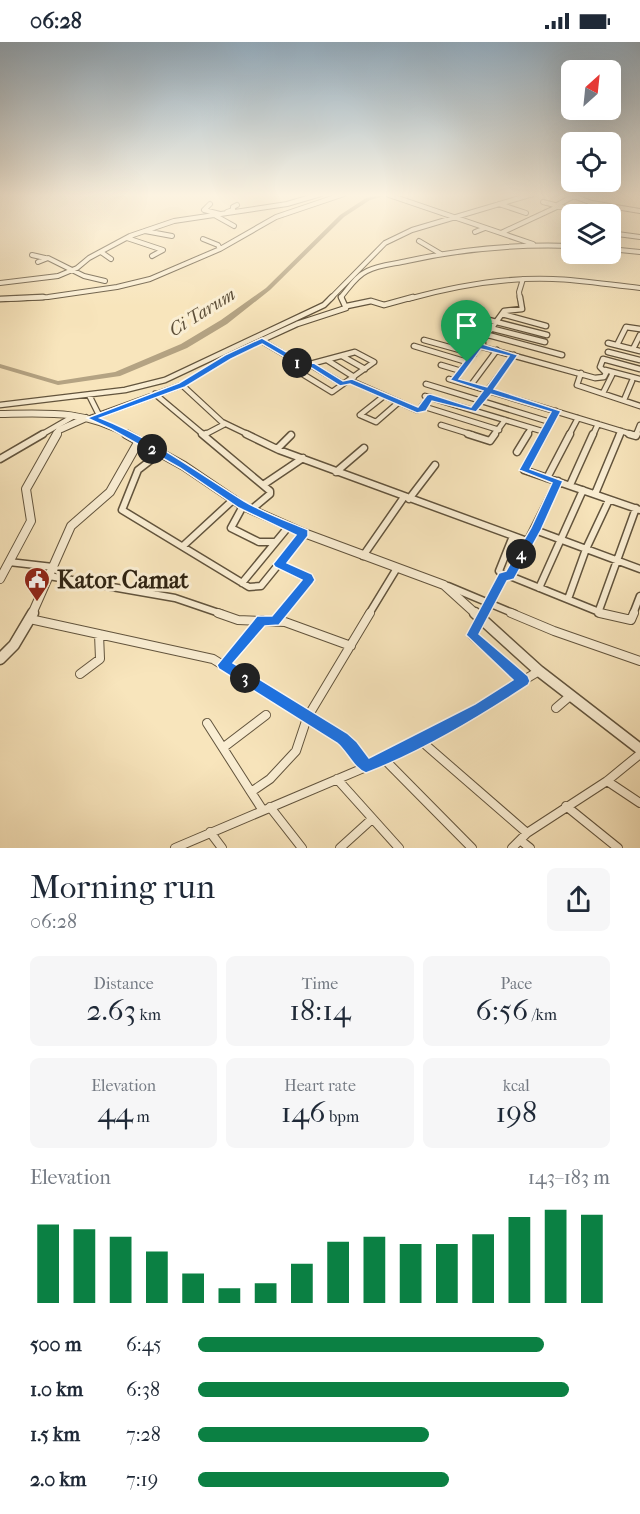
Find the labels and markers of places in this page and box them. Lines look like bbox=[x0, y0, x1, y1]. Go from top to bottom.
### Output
pin bbox=[441, 300, 492, 362]
pin: 1 bbox=[282, 348, 312, 378]
pin: 2 bbox=[137, 434, 167, 464]
pin: 4 bbox=[506, 539, 536, 569]
public building icon: Kator Camat bbox=[22, 565, 52, 603]
place label: Kator Camat bbox=[57, 566, 189, 594]
pin: 3 bbox=[230, 663, 260, 693]

